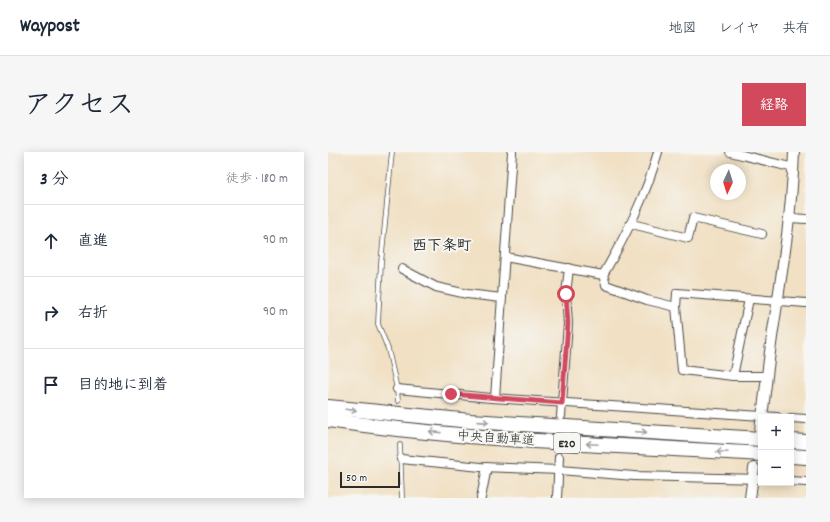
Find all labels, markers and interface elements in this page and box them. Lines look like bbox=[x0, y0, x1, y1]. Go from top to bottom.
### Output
text: Waypost bbox=[20, 14, 80, 41]
text: 地図 bbox=[669, 19, 697, 39]
text: レイヤ bbox=[719, 19, 760, 39]
text: 共有 bbox=[782, 19, 810, 39]
button: 経路 bbox=[742, 83, 806, 126]
text: アクセス bbox=[24, 88, 134, 128]
north arrow bbox=[710, 164, 746, 200]
text: 3 分 bbox=[40, 169, 68, 193]
text: 徒歩 · 180 m bbox=[226, 170, 288, 189]
icon: ahead bbox=[40, 230, 62, 252]
text: 直進 bbox=[78, 231, 108, 253]
text: 90 m bbox=[263, 231, 288, 250]
district label: 西下条町 bbox=[412, 236, 472, 258]
route start bbox=[557, 285, 575, 303]
icon: right bbox=[40, 302, 62, 324]
text: 右折 bbox=[78, 303, 108, 325]
text: 90 m bbox=[263, 303, 288, 322]
icon: arrive bbox=[40, 374, 62, 396]
text: 目的地に到着 bbox=[78, 375, 168, 397]
route end bbox=[442, 385, 460, 403]
one-way arrow bbox=[344, 406, 357, 413]
map controls bbox=[758, 414, 794, 486]
button: + bbox=[758, 414, 794, 450]
one-way arrow bbox=[476, 419, 489, 426]
street label: 中央自動車道 bbox=[456, 427, 535, 452]
one-way arrow bbox=[429, 429, 442, 436]
one-way arrow bbox=[634, 429, 647, 436]
road number: E20 bbox=[554, 433, 580, 453]
one-way arrow bbox=[586, 440, 599, 448]
one-way arrow bbox=[716, 448, 729, 455]
button: − bbox=[758, 450, 794, 486]
scale bar bbox=[340, 470, 400, 489]
text: 50 m bbox=[346, 471, 367, 487]

